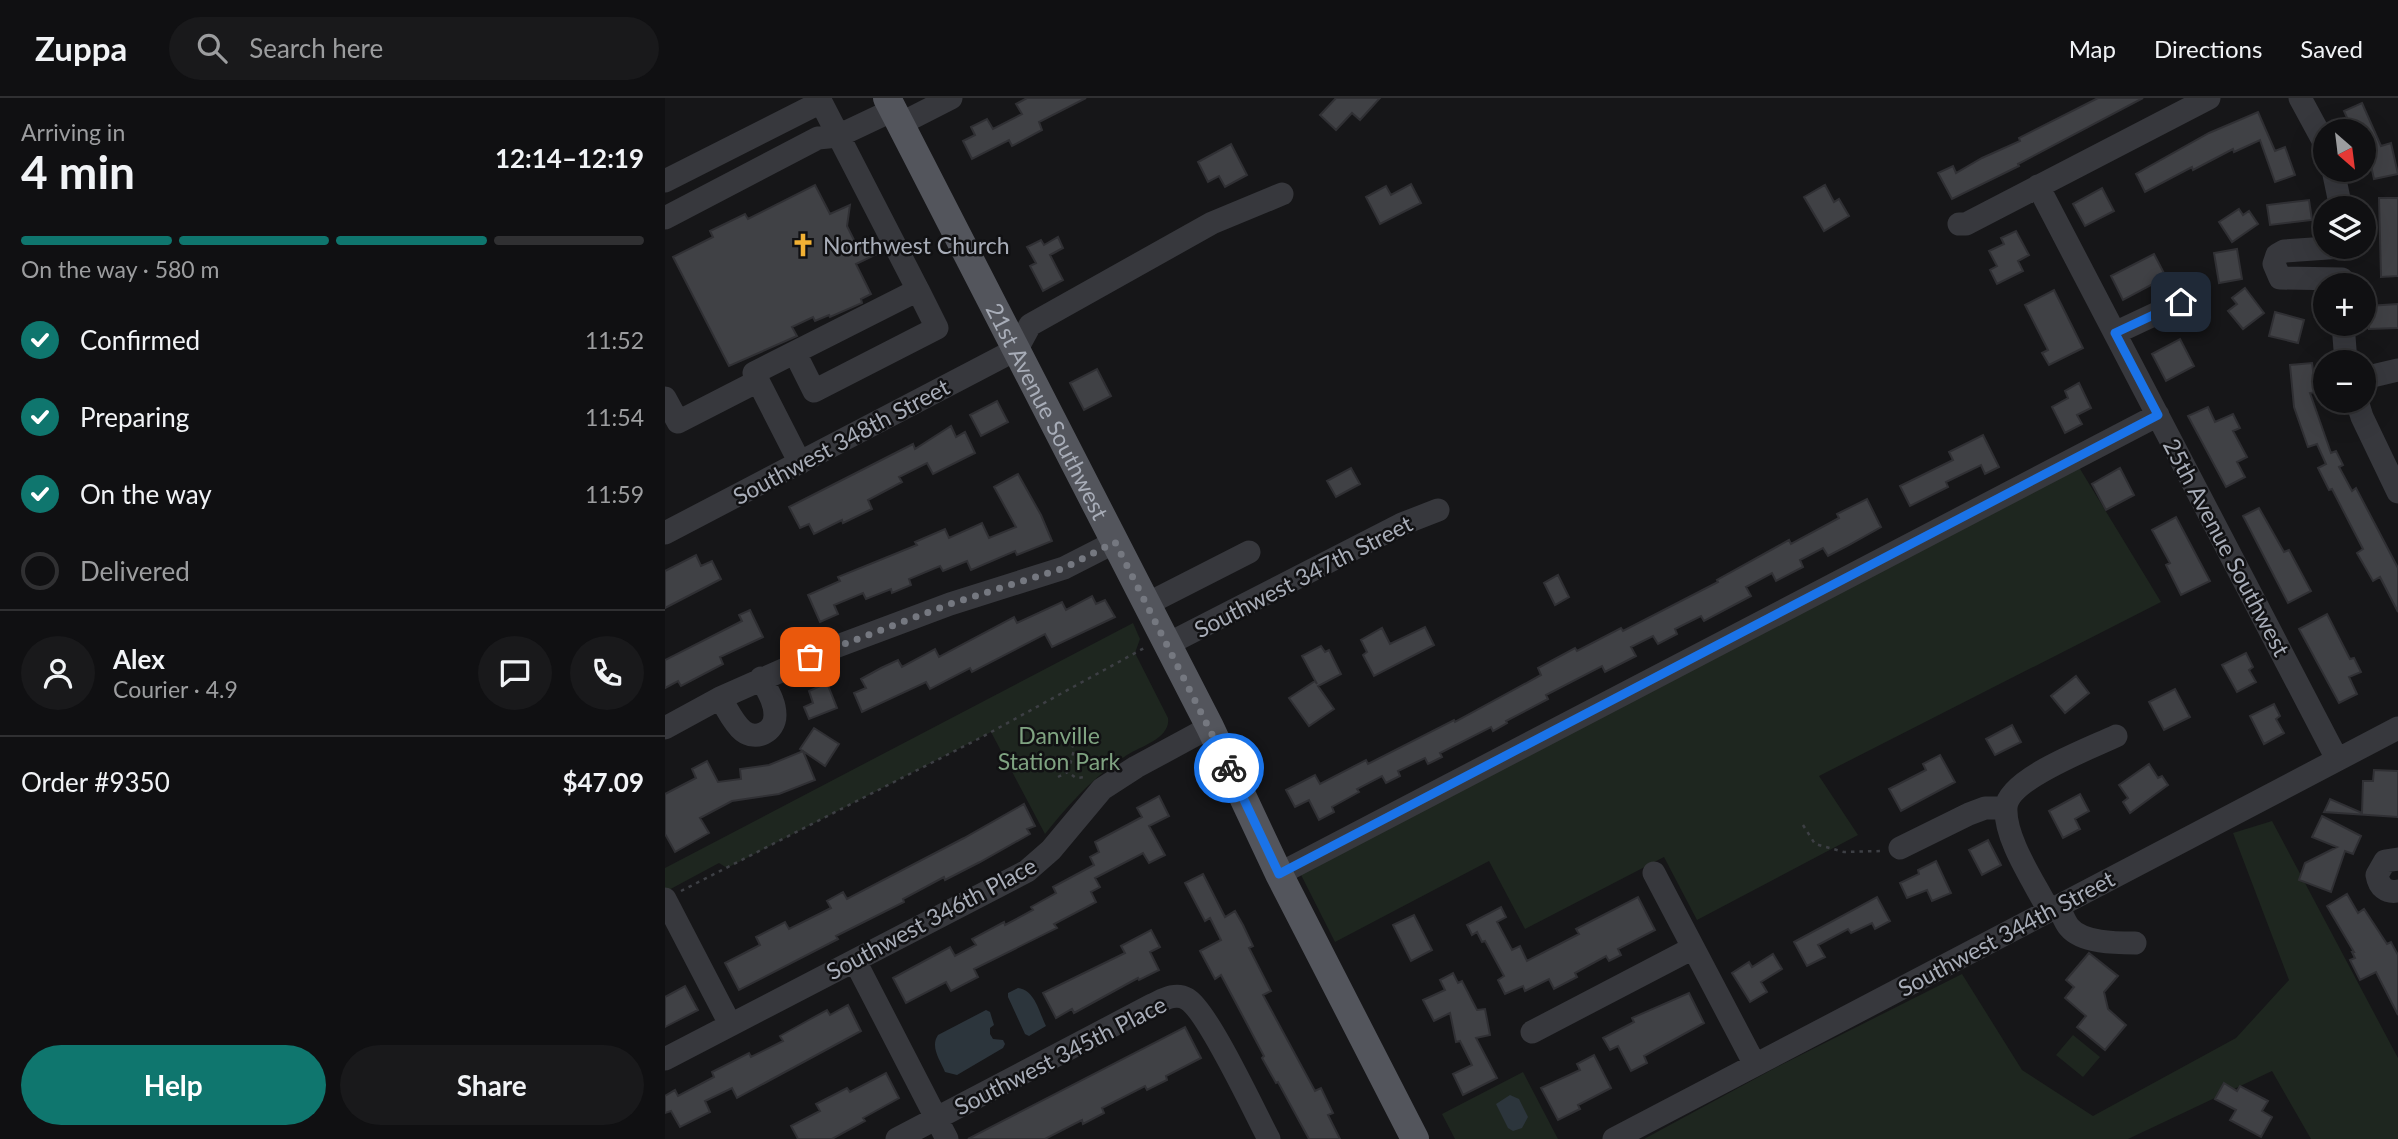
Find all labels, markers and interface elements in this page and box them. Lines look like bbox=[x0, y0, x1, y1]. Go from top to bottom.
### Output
search box bbox=[169, 17, 659, 80]
text: Zuppa bbox=[35, 28, 127, 68]
icon: search bbox=[193, 29, 231, 67]
text: Search here bbox=[249, 32, 383, 64]
text: Map bbox=[2069, 34, 2116, 63]
text: Directions bbox=[2154, 34, 2262, 63]
text: Saved bbox=[2300, 34, 2363, 63]
text: Arriving in bbox=[21, 118, 125, 146]
north arrow bbox=[2313, 119, 2377, 182]
map controls bbox=[2313, 119, 2376, 413]
text: 12:14–12:19 bbox=[495, 142, 644, 174]
text: 4 min bbox=[21, 144, 135, 199]
button: layers bbox=[2313, 196, 2376, 259]
church icon: Northwest Church bbox=[789, 231, 817, 259]
place label: Northwest Church bbox=[823, 231, 1010, 259]
text: On the way · 580 m bbox=[21, 255, 220, 283]
pin bbox=[2151, 272, 2211, 332]
button: + bbox=[2313, 273, 2376, 336]
icon: home bbox=[2162, 283, 2200, 321]
street label: 21st Avenue Southwest bbox=[981, 298, 1115, 525]
icon: check bbox=[21, 321, 59, 359]
text: Confirmed bbox=[80, 324, 200, 356]
text: 11:52 bbox=[585, 326, 644, 354]
button: − bbox=[2313, 350, 2376, 413]
street label: Southwest 348th Street bbox=[728, 372, 955, 510]
icon: check bbox=[21, 398, 59, 436]
text: Preparing bbox=[80, 401, 189, 433]
text: 11:54 bbox=[585, 403, 644, 431]
street label: 25th Avenue Southwest bbox=[2158, 433, 2297, 661]
icon: check bbox=[21, 475, 59, 513]
text: On the way bbox=[80, 478, 212, 510]
text: 11:59 bbox=[585, 480, 644, 508]
street label: Southwest 347th Street bbox=[1189, 508, 1417, 643]
text: Delivered bbox=[80, 555, 190, 587]
pin bbox=[780, 627, 840, 687]
button: person bbox=[21, 636, 95, 710]
button: chat bbox=[478, 636, 552, 710]
button: phone bbox=[570, 636, 644, 710]
icon: bag bbox=[791, 638, 829, 676]
text: Alex bbox=[113, 643, 165, 675]
text: Courier · 4.9 bbox=[113, 675, 238, 703]
park label: Danville Station Park bbox=[998, 721, 1120, 775]
courier bbox=[1194, 733, 1264, 803]
icon: bike bbox=[1210, 749, 1248, 787]
text: Order #9350 bbox=[21, 766, 170, 798]
text: $47.09 bbox=[562, 766, 644, 798]
street label: Southwest 346th Place bbox=[821, 851, 1041, 985]
street label: Southwest 344th Street bbox=[1893, 864, 2120, 1002]
street label: Southwest 345th Place bbox=[949, 989, 1171, 1121]
button: Help bbox=[21, 1045, 326, 1125]
button: Share bbox=[340, 1045, 644, 1125]

